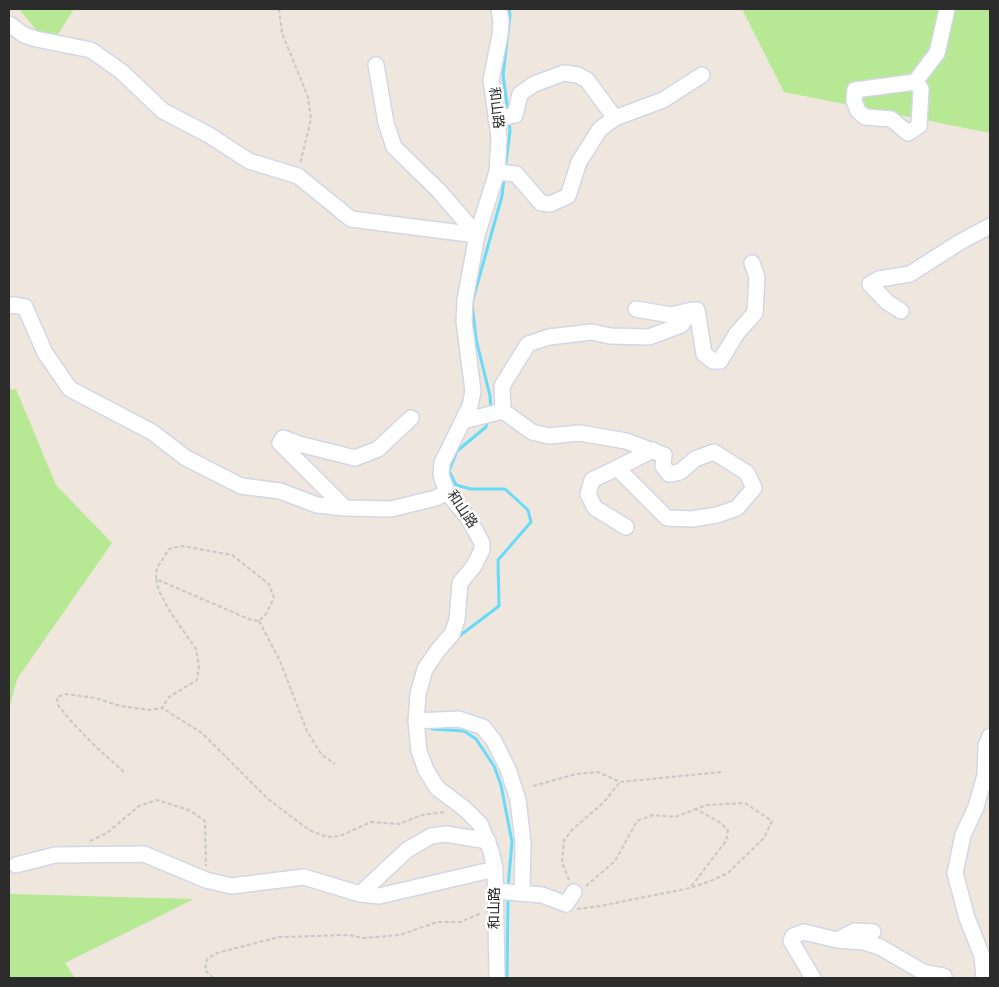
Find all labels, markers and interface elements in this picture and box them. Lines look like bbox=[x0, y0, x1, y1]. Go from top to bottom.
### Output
street label: 和山路 bbox=[484, 86, 506, 130]
street label: 和山路 bbox=[442, 488, 480, 532]
street label: 和山路 bbox=[488, 887, 504, 929]

